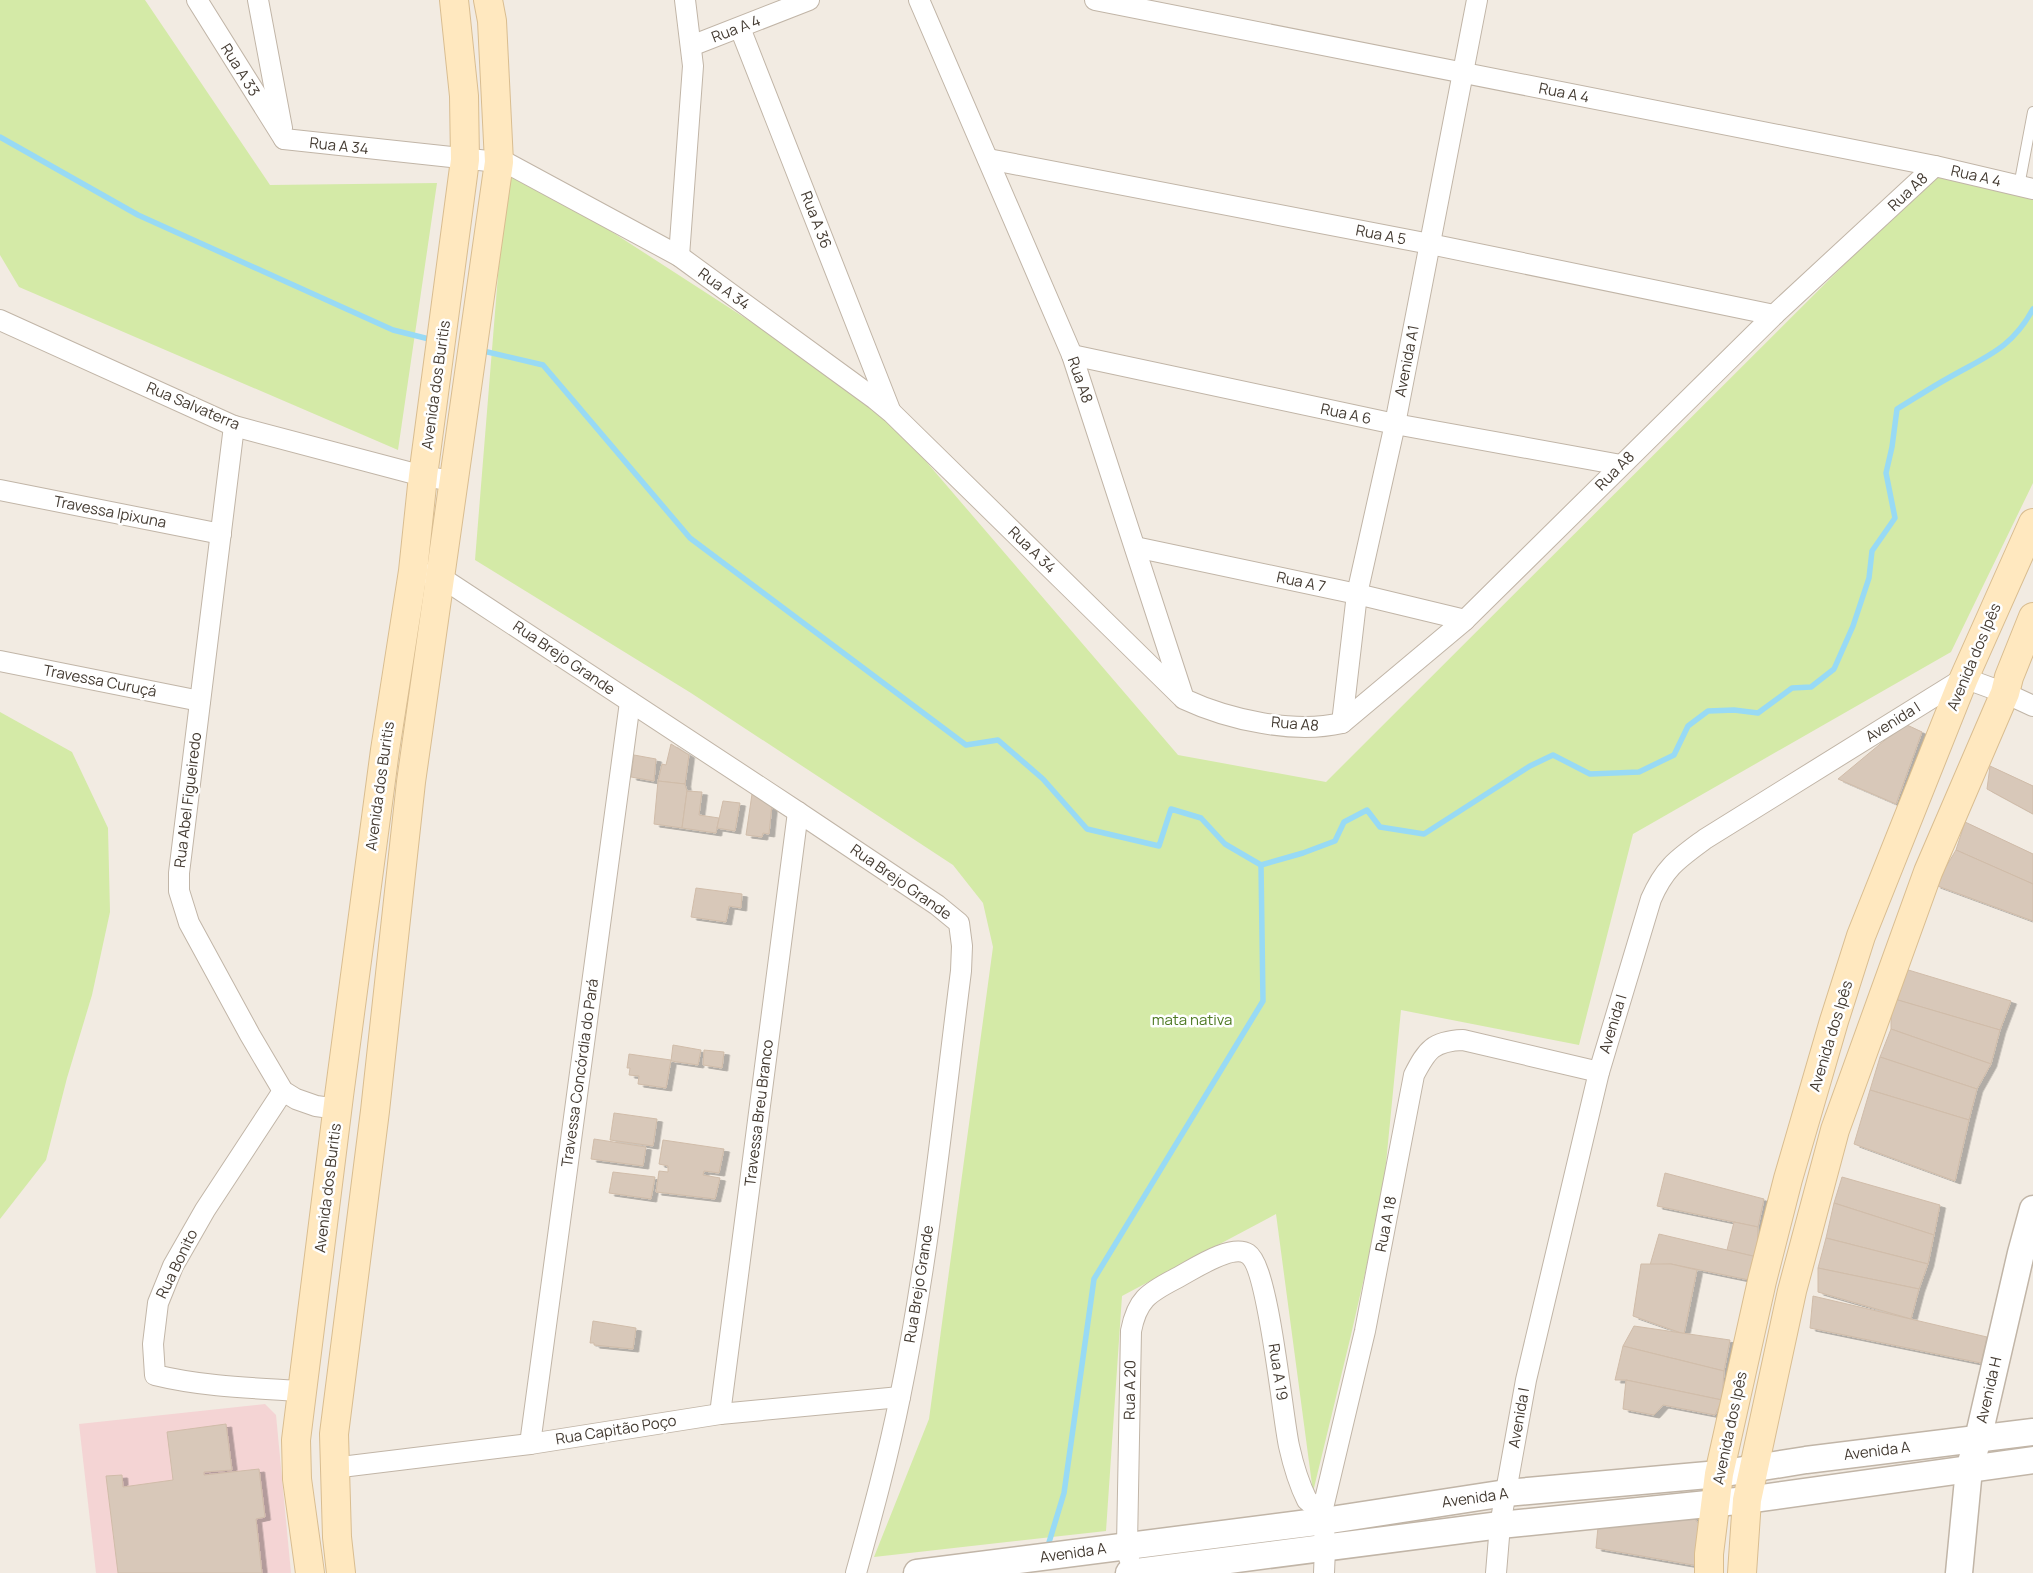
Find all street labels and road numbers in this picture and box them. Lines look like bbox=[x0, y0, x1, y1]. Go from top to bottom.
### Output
street label: Rua A 4 bbox=[708, 10, 764, 47]
street label: Rua A 33 bbox=[216, 39, 265, 100]
street label: Rua A 4 bbox=[1537, 77, 1591, 108]
street label: Rua A 34 bbox=[308, 132, 370, 159]
street label: Rua A 4 bbox=[1949, 160, 2003, 192]
street label: Rua A8 bbox=[1883, 168, 1932, 216]
street label: Rua A 36 bbox=[796, 188, 837, 252]
street label: Rua A 5 bbox=[1354, 219, 1408, 250]
street label: Rua A 34 bbox=[694, 263, 755, 315]
street label: Avenida dos Buritis bbox=[416, 319, 455, 451]
street label: Avenida A1 bbox=[1389, 323, 1424, 399]
street label: Rua A8 bbox=[1063, 354, 1098, 406]
street label: Rua Salvaterra bbox=[143, 376, 243, 435]
street label: Rua A 6 bbox=[1319, 398, 1373, 429]
street label: Rua A8 bbox=[1590, 446, 1639, 495]
street label: Travessa Ipixuna bbox=[52, 490, 168, 533]
street label: Rua A 34 bbox=[1004, 521, 1061, 578]
street label: Rua A 7 bbox=[1275, 566, 1328, 597]
street label: Avenida dos Ipês bbox=[1941, 600, 2006, 714]
street label: Rua Brejo Grande bbox=[509, 616, 620, 700]
street label: Travessa Curuçá bbox=[42, 659, 159, 702]
street label: Avenida I bbox=[1861, 697, 1924, 747]
street label: Rua A8 bbox=[1270, 711, 1320, 736]
street label: Avenida dos Buritis bbox=[360, 720, 399, 852]
street label: Rua Abel Figueiredo bbox=[169, 731, 206, 869]
street label: Rua Brejo Grande bbox=[846, 839, 956, 924]
street label: Travessa Concórdia do Pará bbox=[556, 977, 603, 1169]
street label: Avenida dos Ipês bbox=[1804, 978, 1857, 1094]
street label: Avenida I bbox=[1594, 992, 1631, 1056]
street label: Travessa Breu Branco bbox=[739, 1038, 778, 1188]
street label: Avenida dos Buritis bbox=[309, 1122, 346, 1254]
street label: Rua A 18 bbox=[1370, 1194, 1401, 1254]
street label: Rua Brejo Grande bbox=[899, 1223, 938, 1344]
street label: Rua Bonito bbox=[151, 1225, 202, 1302]
street label: Rua A 19 bbox=[1264, 1342, 1293, 1402]
street label: Avenida H bbox=[1971, 1355, 2006, 1425]
street label: Rua A 20 bbox=[1118, 1360, 1141, 1420]
street label: Avenida dos Ipês bbox=[1707, 1369, 1752, 1486]
street label: Avenida I bbox=[1503, 1386, 1534, 1450]
street label: Rua Capitão Poço bbox=[554, 1410, 678, 1449]
street label: Avenida A bbox=[1842, 1436, 1912, 1465]
street label: Avenida A bbox=[1440, 1482, 1510, 1513]
street label: Avenida A bbox=[1038, 1537, 1108, 1568]

